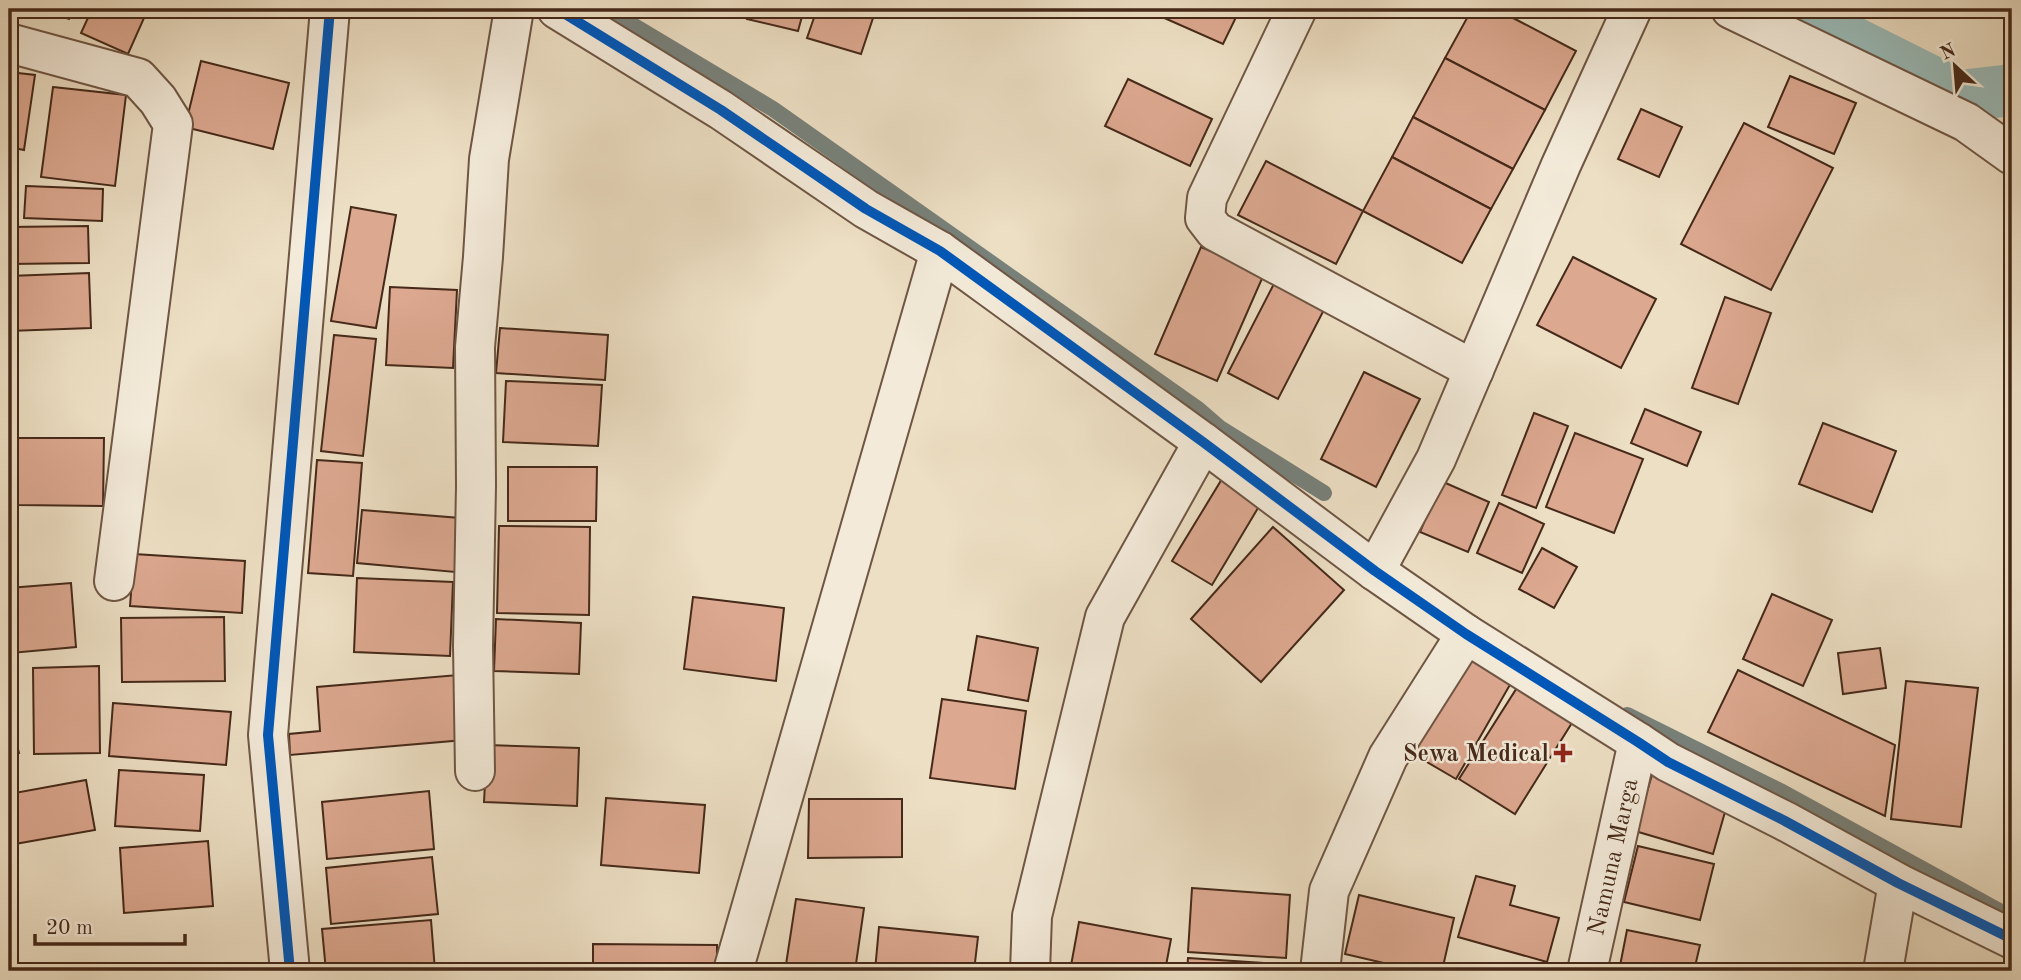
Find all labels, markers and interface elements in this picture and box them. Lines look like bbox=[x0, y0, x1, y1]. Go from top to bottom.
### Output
north arrow bbox=[1920, 32, 1990, 102]
text: N bbox=[1938, 41, 1960, 65]
place label: Sewa Medical bbox=[1403, 743, 1549, 767]
marker: Sewa Medical bbox=[1555, 745, 1571, 761]
street label: Namuna Marga bbox=[1585, 776, 1644, 938]
scale bar bbox=[35, 903, 186, 947]
text: 20 m bbox=[46, 918, 93, 939]

